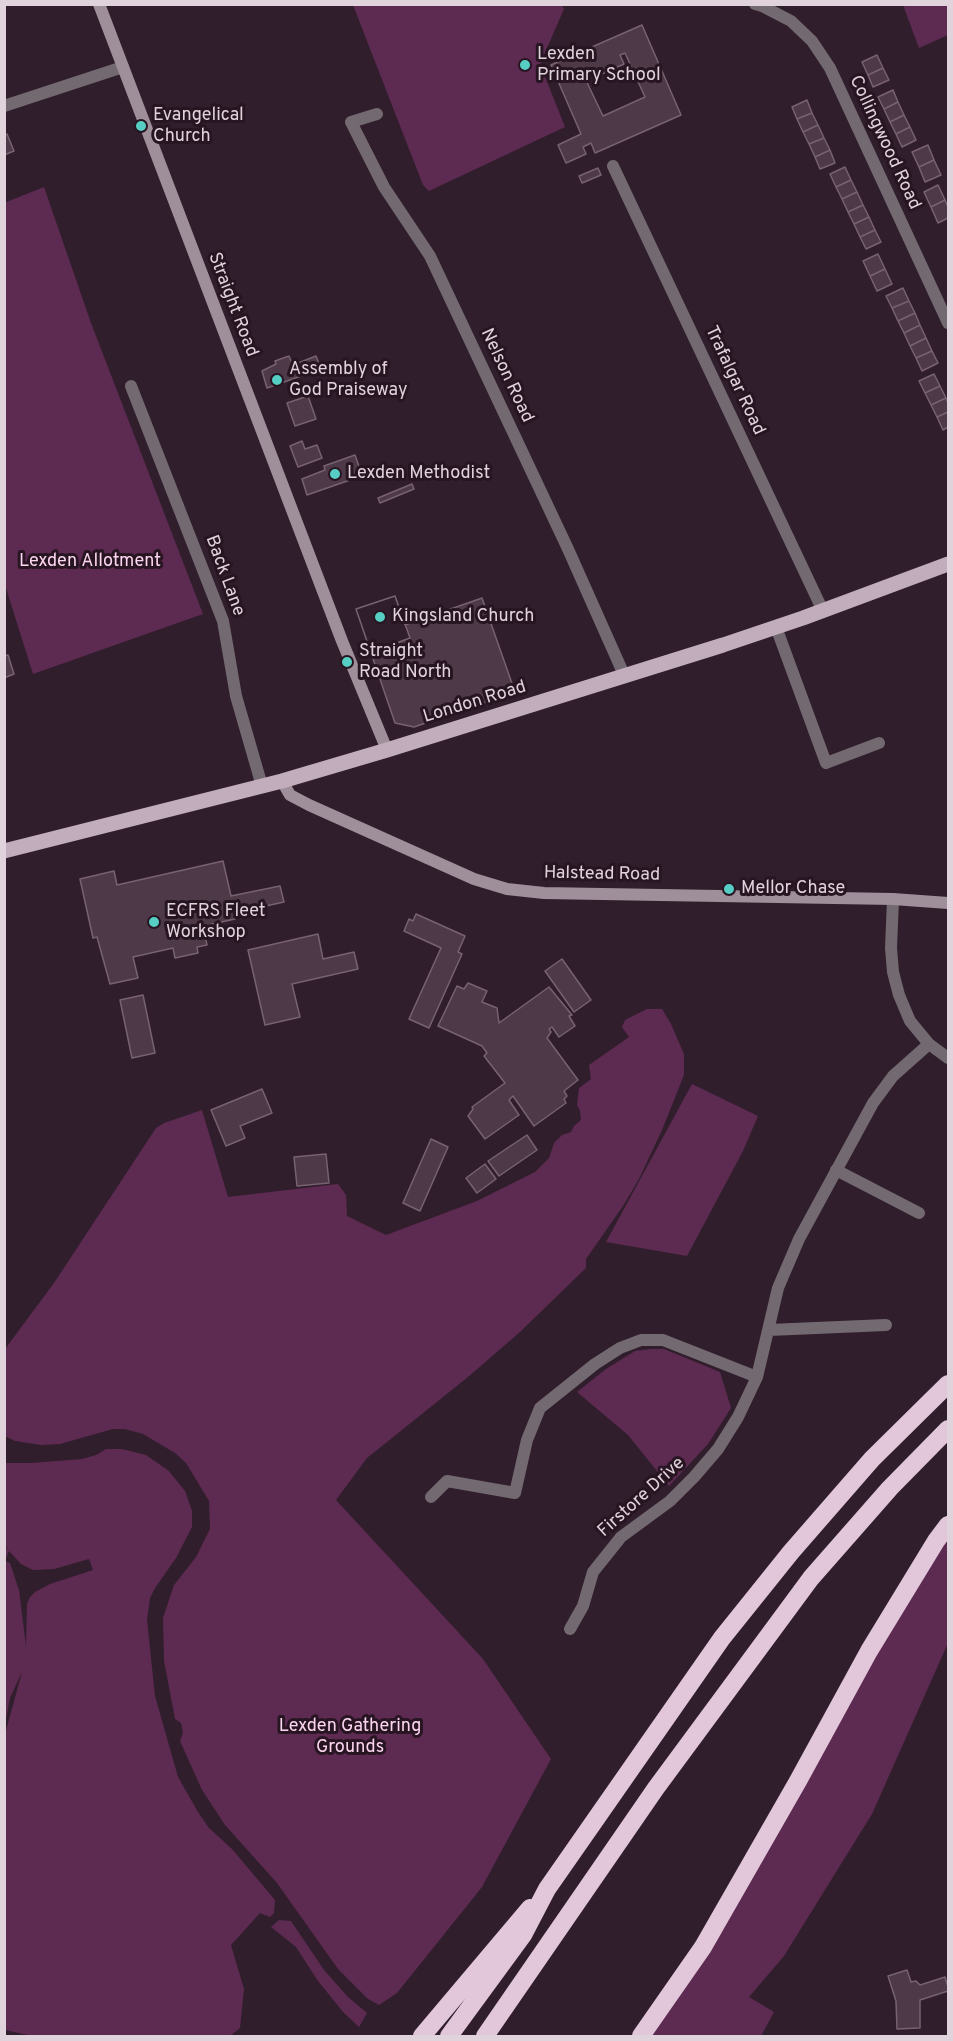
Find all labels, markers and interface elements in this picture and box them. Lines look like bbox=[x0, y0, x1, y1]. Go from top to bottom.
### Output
place label: Lexden Primary School bbox=[537, 44, 661, 86]
marker: Lexden Primary School bbox=[518, 58, 532, 72]
street label: Collingwood Road bbox=[843, 72, 925, 214]
place label: Evangelical Church bbox=[153, 105, 244, 148]
marker: Evangelical Church bbox=[134, 119, 148, 133]
street label: Straight Road bbox=[202, 250, 262, 360]
street label: Trafalgar Road bbox=[699, 323, 769, 439]
street label: Nelson Road bbox=[475, 325, 537, 427]
place label: Assembly of God Praiseway bbox=[289, 359, 407, 401]
marker: Assembly of God Praiseway bbox=[270, 373, 284, 387]
place label: Lexden Methodist bbox=[347, 463, 490, 485]
marker: Lexden Methodist bbox=[328, 467, 342, 481]
street label: Back Lane bbox=[199, 533, 249, 619]
park label: Lexden Allotment bbox=[19, 551, 161, 573]
place label: Kingsland Church bbox=[392, 606, 534, 628]
marker: Kingsland Church bbox=[373, 610, 387, 624]
place label: Straight Road North bbox=[359, 641, 451, 684]
marker: Straight Road North bbox=[340, 655, 354, 669]
street label: London Road bbox=[421, 677, 529, 729]
street label: Halstead Road bbox=[544, 863, 660, 887]
place label: Mellor Chase bbox=[741, 878, 845, 900]
marker: Mellor Chase bbox=[722, 882, 736, 896]
place label: ECFRS Fleet Workshop bbox=[166, 901, 266, 944]
marker: ECFRS Fleet Workshop bbox=[147, 915, 161, 929]
street label: Firstore Drive bbox=[594, 1453, 690, 1543]
park label: Lexden Gathering Grounds bbox=[279, 1716, 421, 1758]

